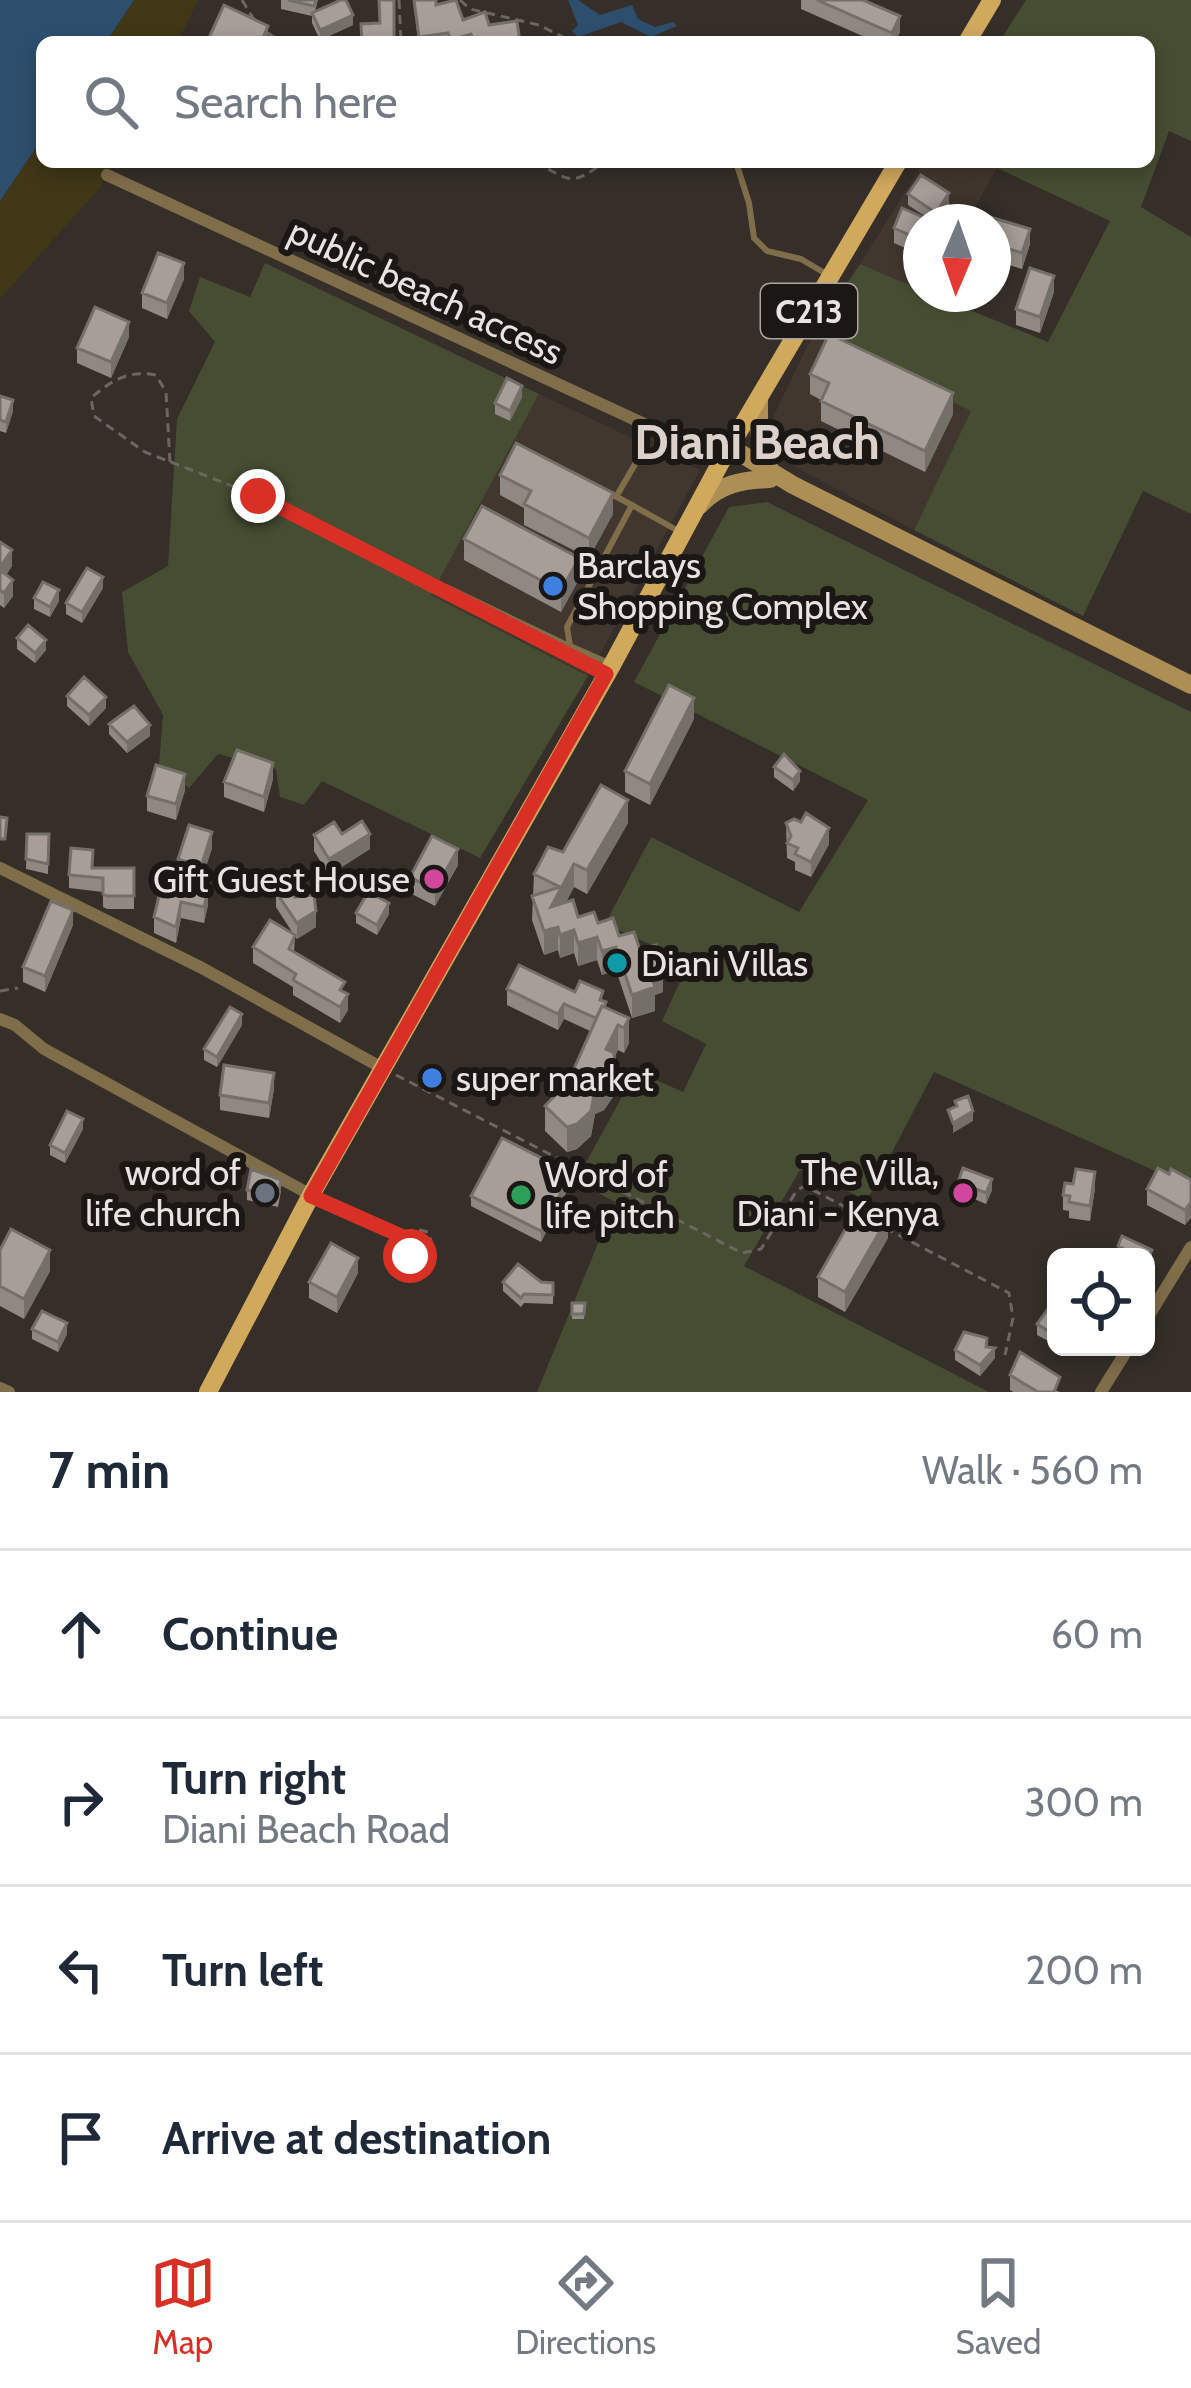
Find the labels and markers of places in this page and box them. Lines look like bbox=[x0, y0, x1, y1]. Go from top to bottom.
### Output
place label: Barclays Shopping Complex bbox=[577, 543, 868, 628]
marker: Barclays Shopping Complex bbox=[540, 573, 566, 599]
place label: Gift Guest House bbox=[153, 857, 410, 901]
marker: Gift Guest House bbox=[421, 866, 447, 892]
place label: Diani Villas bbox=[641, 941, 808, 985]
marker: Diani Villas bbox=[604, 950, 630, 976]
place label: super market bbox=[456, 1056, 654, 1100]
marker: super market bbox=[419, 1065, 445, 1091]
place label: word of life church bbox=[85, 1150, 241, 1235]
place label: The Villa, Diani - Kenya bbox=[737, 1150, 939, 1235]
place label: Word of life pitch bbox=[545, 1152, 675, 1237]
marker: word of life church bbox=[252, 1180, 278, 1206]
marker: The Villa, Diani - Kenya bbox=[950, 1180, 976, 1206]
marker: Word of life pitch bbox=[508, 1182, 534, 1208]

